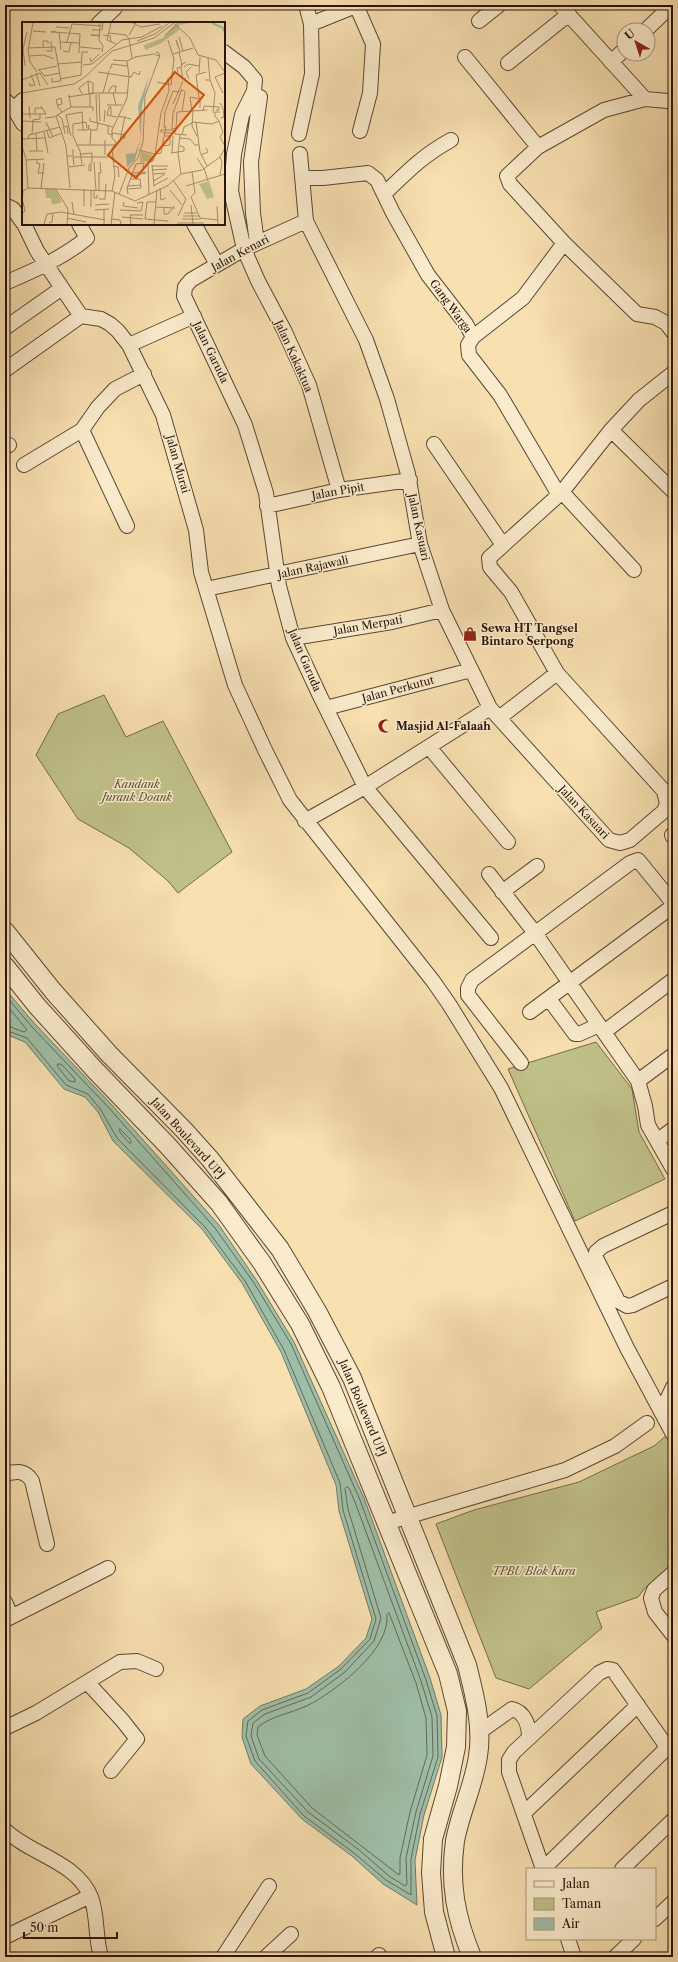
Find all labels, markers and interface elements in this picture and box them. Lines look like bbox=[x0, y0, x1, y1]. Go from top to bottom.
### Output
inset map bbox=[22, 22, 225, 225]
north arrow bbox=[616, 22, 656, 62]
text: U bbox=[622, 26, 638, 42]
street label: Jalan Kenari bbox=[207, 232, 272, 275]
street label: Gang Warga bbox=[427, 276, 475, 336]
street label: Jalan Kakaktua bbox=[271, 316, 316, 394]
street label: Jalan Garuda bbox=[189, 317, 232, 385]
street label: Jalan Murai bbox=[162, 431, 193, 495]
street label: Jalan Pipit bbox=[309, 479, 365, 503]
street label: Jalan Kasuari bbox=[405, 490, 433, 562]
street label: Jalan Rajawali bbox=[274, 553, 350, 582]
street label: Jalan Merpati bbox=[330, 612, 404, 638]
place label: Sewa HT Tangsel Bintaro Serpong bbox=[481, 621, 578, 648]
street label: Jalan Garuda bbox=[285, 625, 325, 694]
shop icon: Sewa HT Tangsel Bintaro Serpong bbox=[462, 626, 478, 642]
street label: Jalan Perkutut bbox=[359, 673, 436, 706]
mosque icon: Masjid Al-Falaah bbox=[377, 718, 393, 734]
place label: Masjid Al-Falaah bbox=[396, 719, 491, 733]
park label: Kandank Jurank Doank bbox=[99, 777, 172, 804]
street label: Jalan Kasuari bbox=[554, 781, 613, 842]
street label: Jalan Boulevard UPJ bbox=[147, 1093, 228, 1181]
street label: Jalan Boulevard UPJ bbox=[335, 1355, 390, 1459]
park label: TPBU Blok Kura bbox=[492, 1564, 576, 1578]
legend bbox=[526, 1868, 656, 1940]
text: Jalan bbox=[560, 1876, 590, 1891]
text: Taman bbox=[562, 1896, 602, 1911]
scale bar bbox=[24, 1914, 117, 1940]
text: Air bbox=[561, 1916, 580, 1931]
text: 50 m bbox=[30, 1920, 59, 1935]

